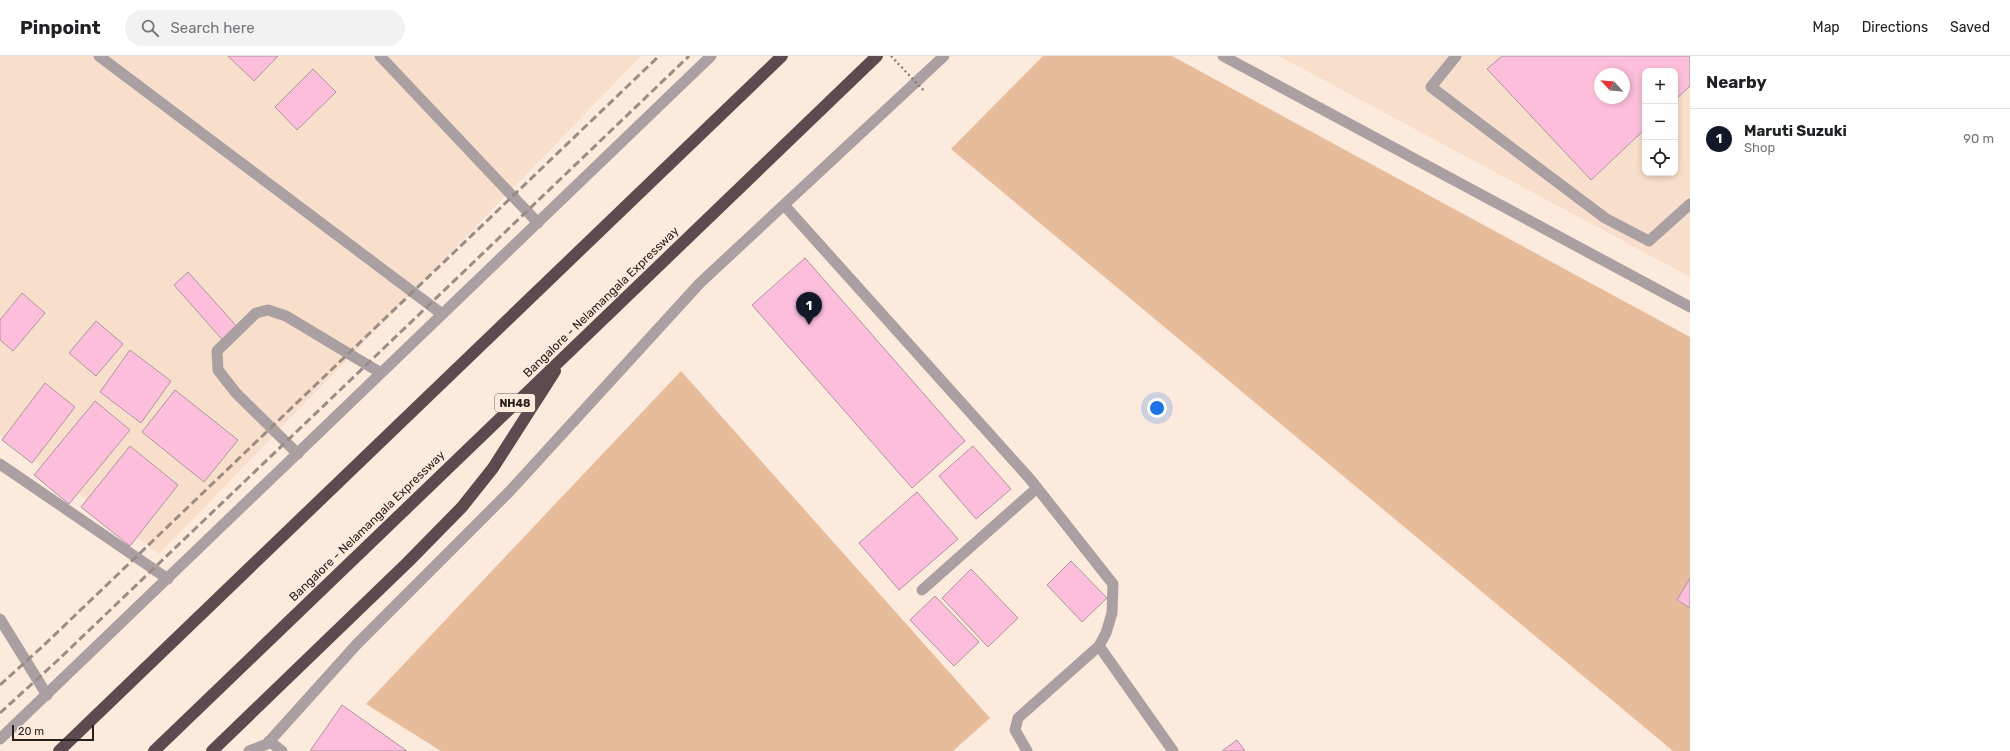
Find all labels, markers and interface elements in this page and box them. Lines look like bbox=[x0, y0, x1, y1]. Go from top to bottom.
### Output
search box bbox=[125, 10, 405, 46]
text: Pinpoint bbox=[20, 16, 101, 39]
icon: search bbox=[139, 17, 161, 39]
text: Search here bbox=[171, 19, 255, 37]
text: Map bbox=[1813, 19, 1840, 36]
text: Directions bbox=[1862, 19, 1928, 36]
text: Saved bbox=[1950, 19, 1990, 36]
north arrow bbox=[1594, 68, 1630, 104]
map controls bbox=[1642, 68, 1678, 176]
button: + bbox=[1642, 68, 1678, 104]
text: Nearby bbox=[1706, 72, 1767, 92]
button: − bbox=[1642, 104, 1678, 140]
text: Maruti Suzuki bbox=[1744, 122, 1847, 140]
text: 1 bbox=[1716, 131, 1722, 146]
text: 90 m bbox=[1963, 131, 1994, 146]
button: locate bbox=[1642, 140, 1678, 176]
text: Shop bbox=[1744, 140, 1775, 155]
street label: Bangalore - Nelamangala Expressway bbox=[520, 224, 682, 380]
pin: 1 bbox=[796, 292, 822, 325]
road number: NH48 bbox=[495, 394, 535, 412]
your location bbox=[1147, 398, 1167, 418]
street label: Bangalore - Nelamangala Expressway bbox=[286, 448, 448, 604]
scale bar bbox=[12, 723, 94, 742]
text: 20 m bbox=[18, 725, 44, 738]

